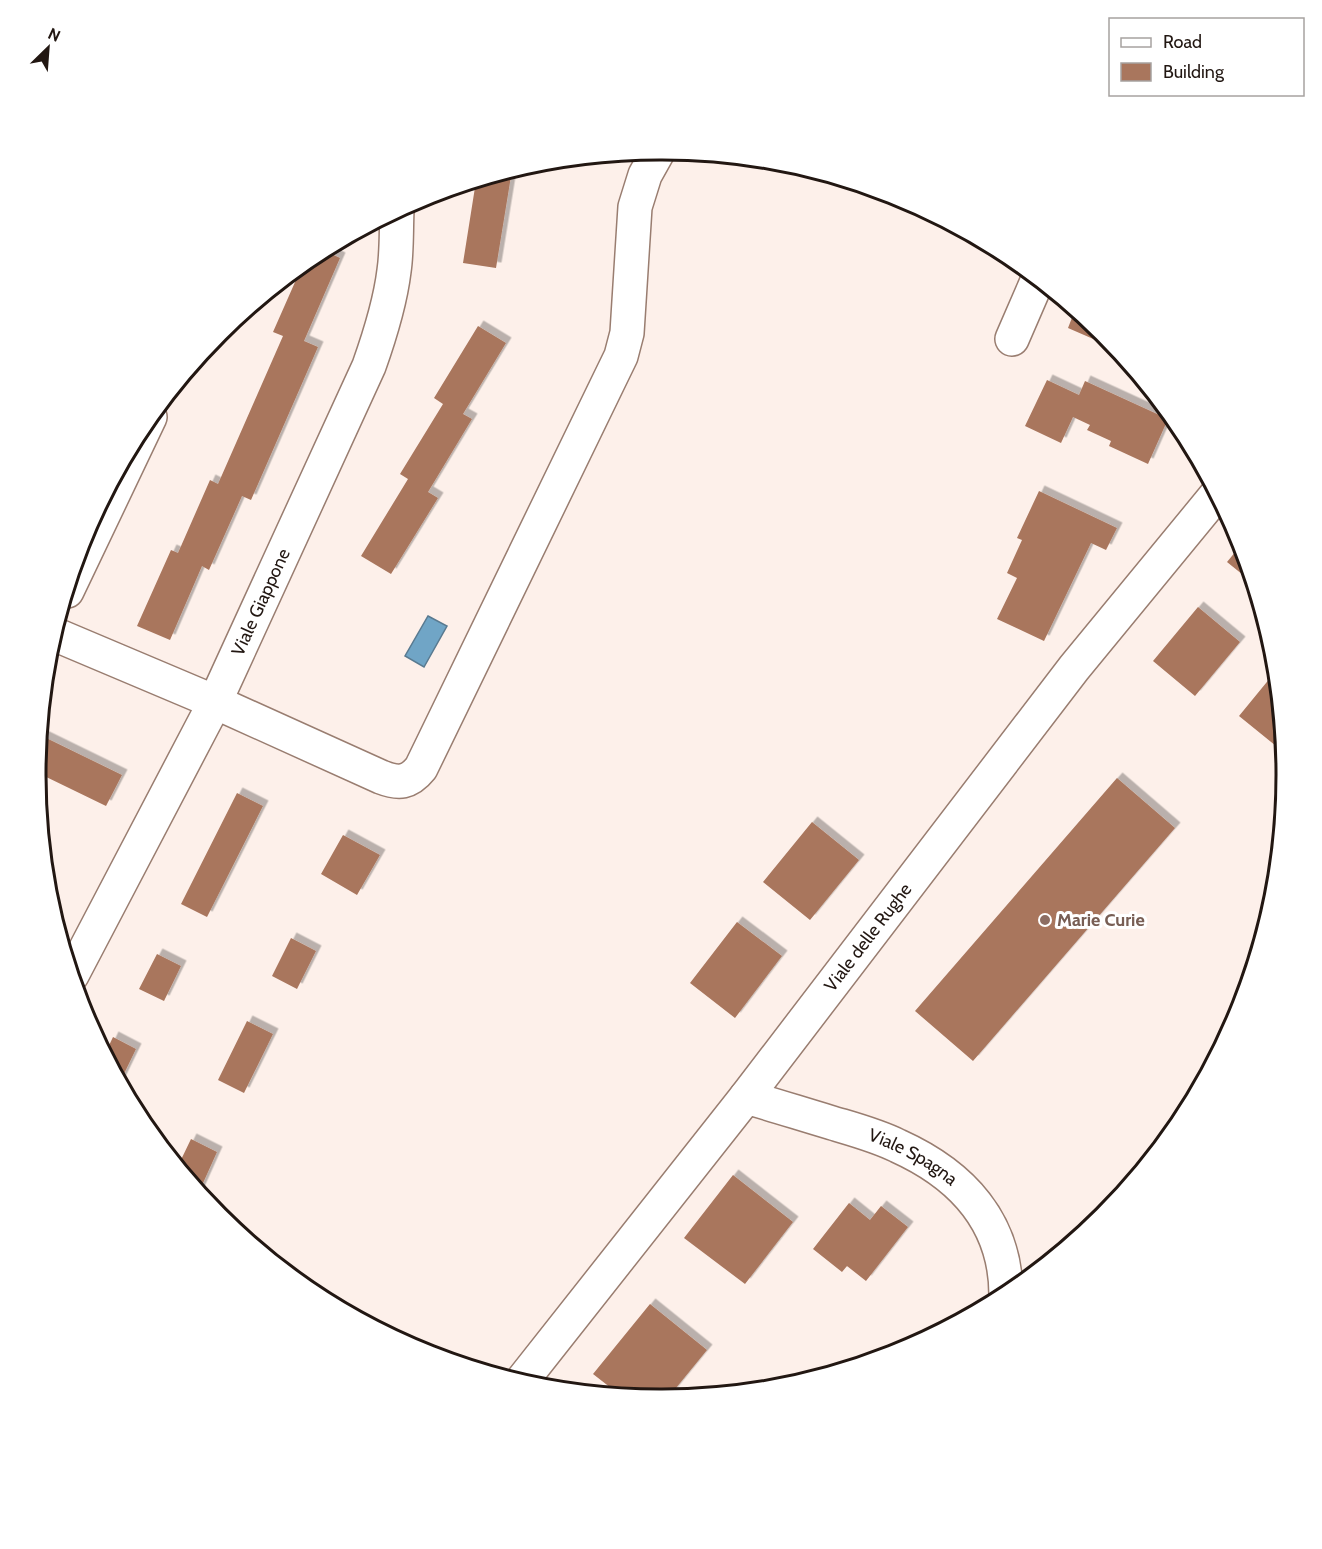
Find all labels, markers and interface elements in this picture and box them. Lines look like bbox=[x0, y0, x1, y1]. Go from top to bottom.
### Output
north arrow bbox=[18, 18, 78, 78]
legend bbox=[1109, 18, 1304, 96]
text: N bbox=[45, 24, 63, 46]
text: Road bbox=[1163, 31, 1202, 53]
text: Building bbox=[1163, 61, 1225, 83]
street label: Viale Giappone bbox=[227, 545, 295, 659]
street label: Viale delle Rughe bbox=[820, 879, 916, 996]
place label: Marie Curie bbox=[1057, 909, 1145, 931]
marker: Marie Curie bbox=[1038, 913, 1052, 927]
street label: Viale Spagna bbox=[866, 1124, 962, 1190]

